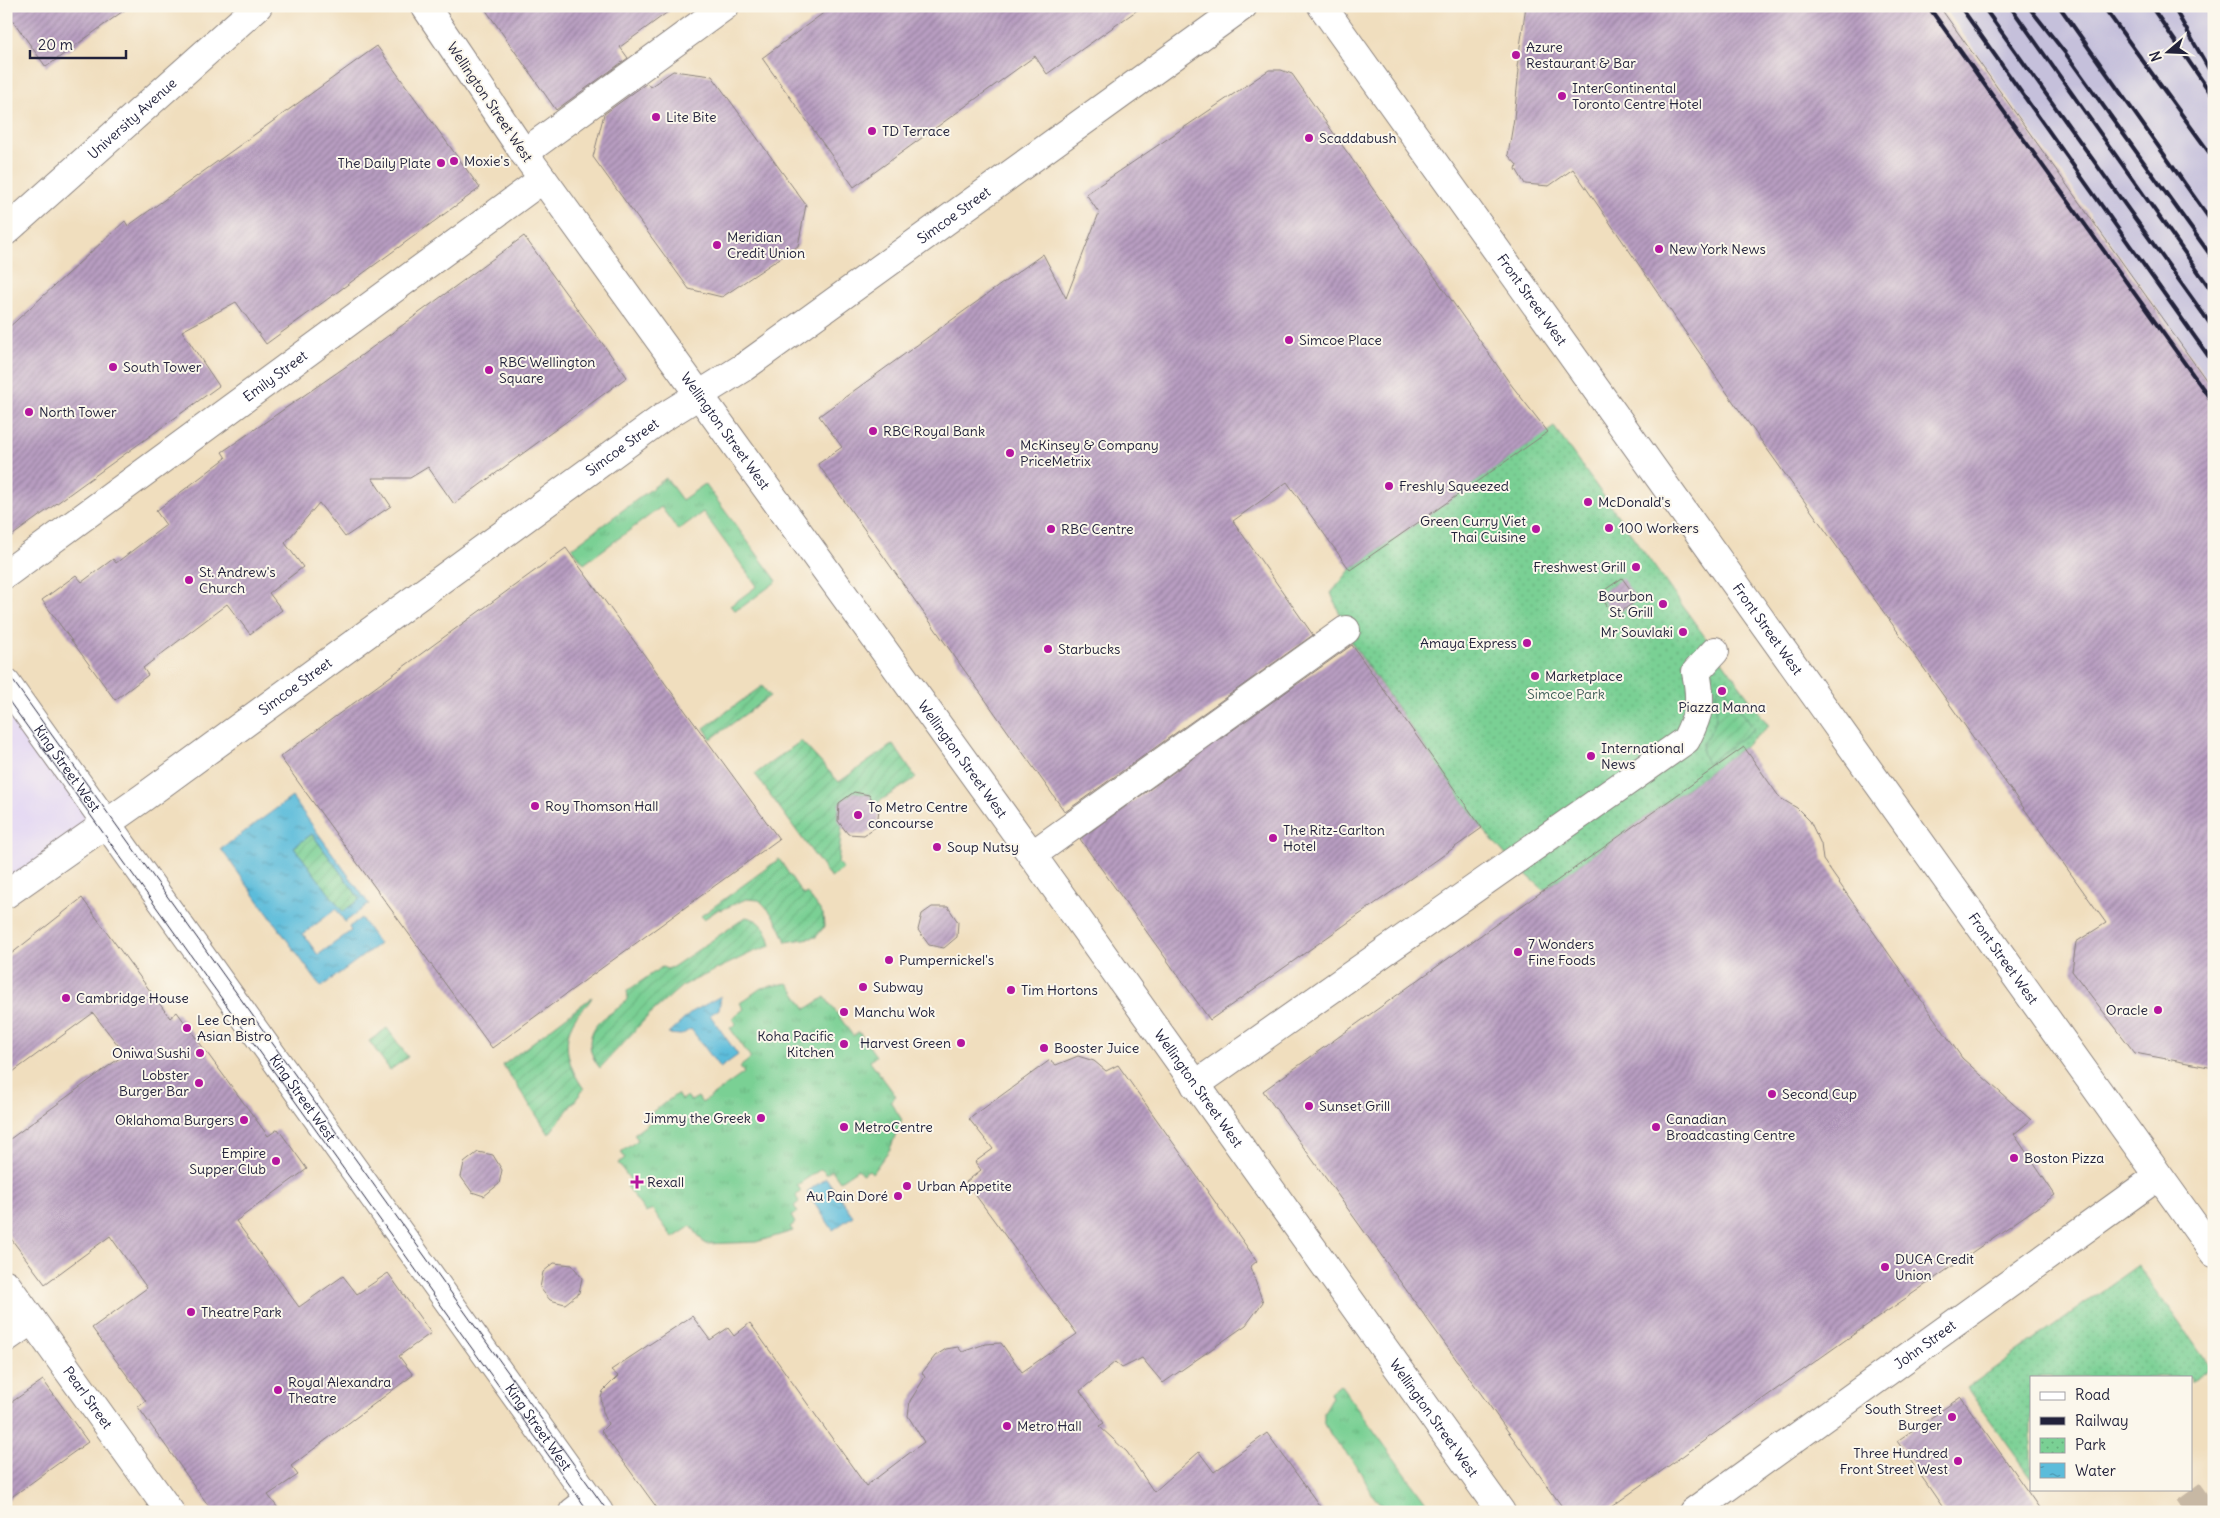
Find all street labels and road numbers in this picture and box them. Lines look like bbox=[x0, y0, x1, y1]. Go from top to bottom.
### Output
street label: Wellington Street West bbox=[443, 39, 537, 166]
street label: University Avenue bbox=[84, 74, 180, 163]
street label: Simcoe Street bbox=[914, 182, 994, 248]
street label: Front Street West bbox=[1493, 250, 1571, 349]
street label: Emily Street bbox=[239, 346, 311, 406]
street label: Wellington Street West bbox=[677, 369, 774, 494]
street label: Simcoe Street bbox=[582, 414, 662, 480]
street label: Front Street West bbox=[1729, 580, 1807, 679]
street label: Simcoe Street bbox=[255, 653, 336, 719]
street label: Wellington Street West bbox=[914, 697, 1011, 822]
street label: King Street West bbox=[30, 721, 104, 816]
street label: Front Street West bbox=[1964, 909, 2042, 1008]
street label: Wellington Street West bbox=[1150, 1026, 1247, 1151]
street label: King Street West bbox=[266, 1051, 340, 1145]
street label: John Street bbox=[1890, 1316, 1960, 1373]
street label: Wellington Street West bbox=[1386, 1355, 1482, 1481]
street label: Pearl Street bbox=[59, 1363, 117, 1433]
street label: King Street West bbox=[501, 1380, 576, 1474]

